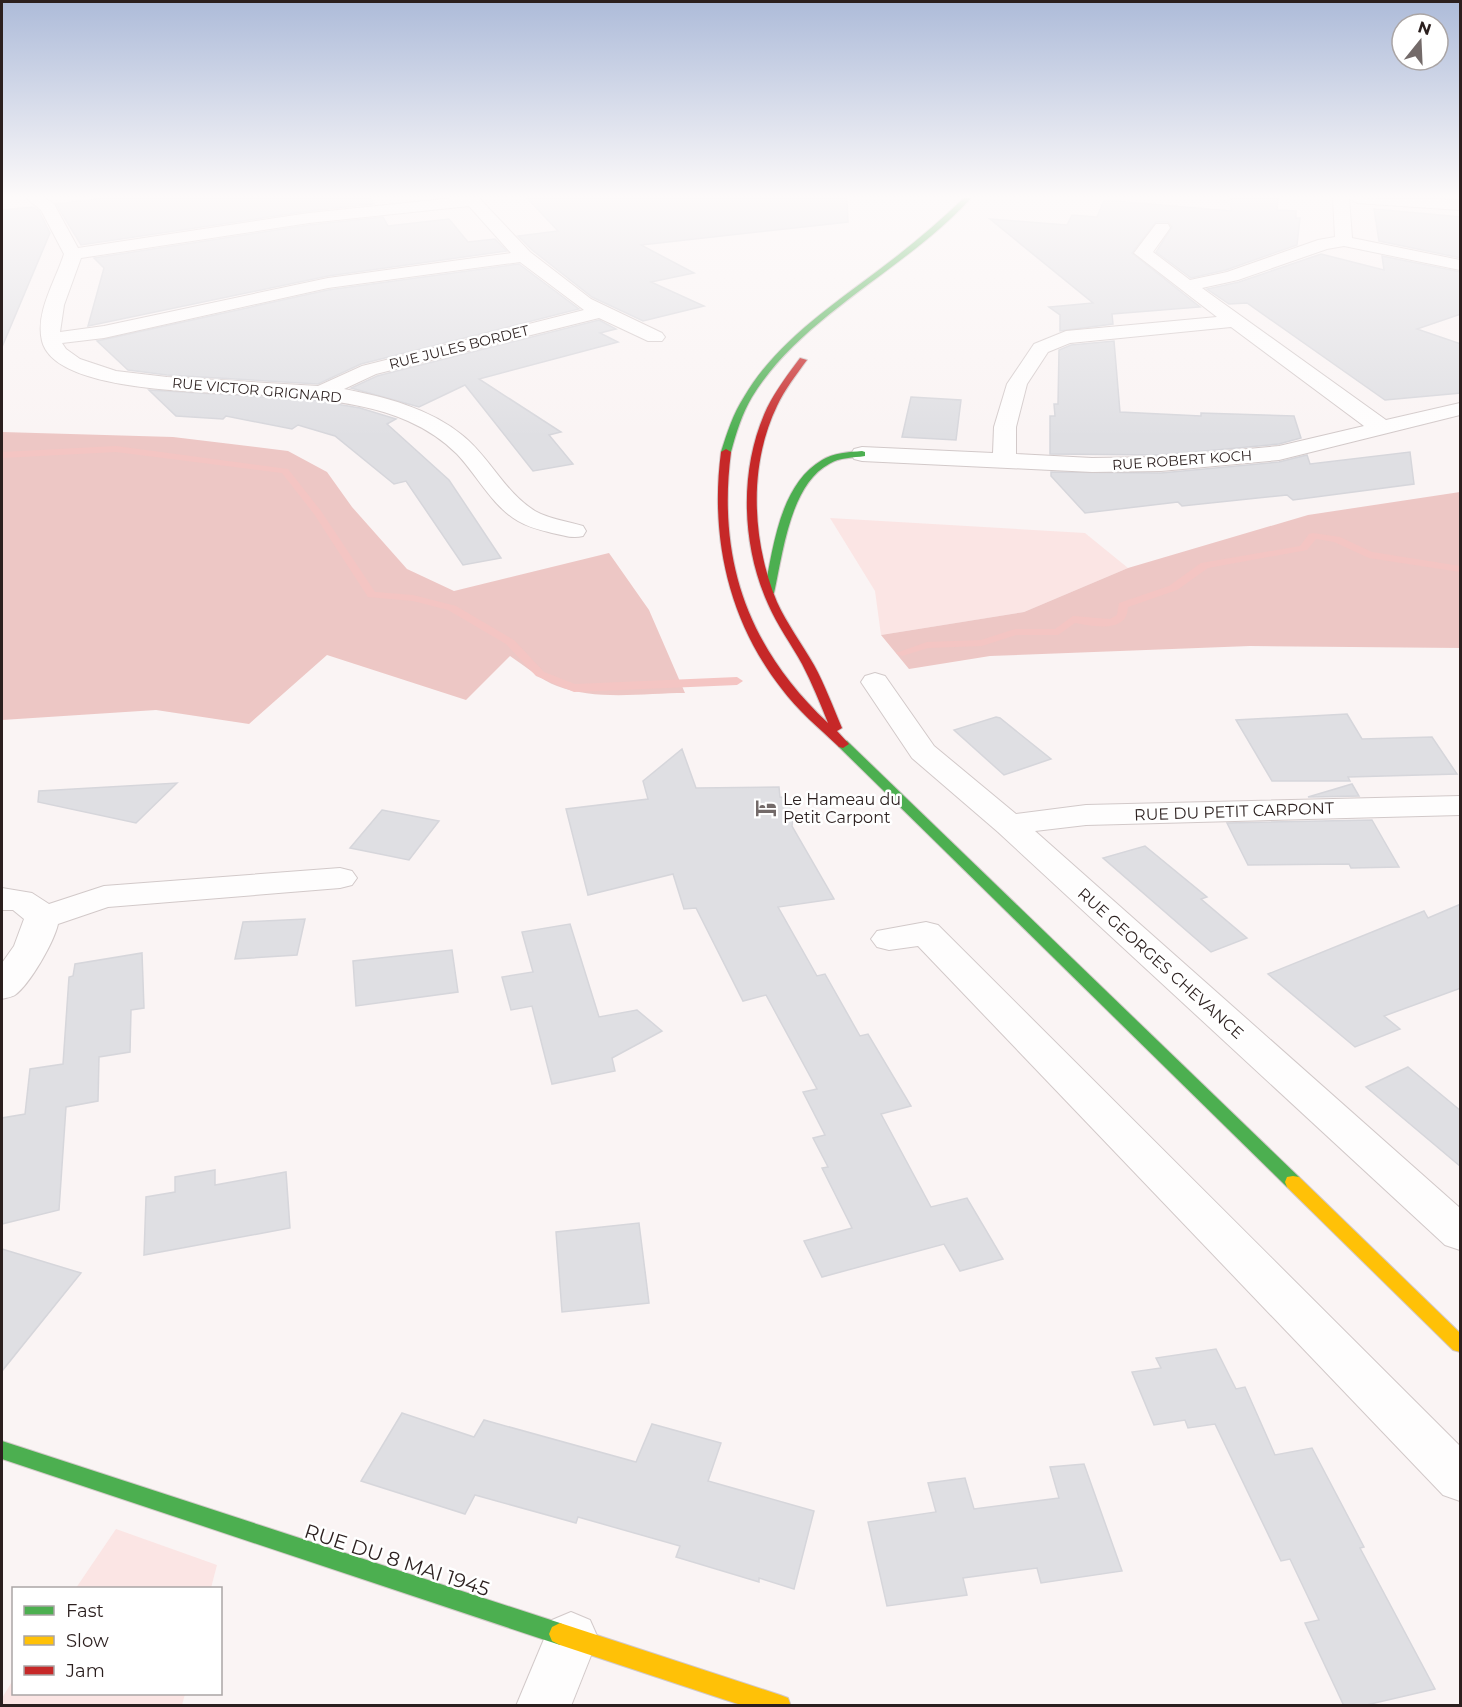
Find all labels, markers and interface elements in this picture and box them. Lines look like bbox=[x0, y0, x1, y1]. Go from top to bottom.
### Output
north arrow bbox=[1390, 12, 1450, 72]
text: N bbox=[1415, 17, 1434, 39]
street label: RUE JULES BORDET bbox=[387, 321, 531, 373]
street label: RUE VICTOR GRIGNARD bbox=[171, 374, 343, 406]
street label: RUE ROBERT KOCH bbox=[1111, 446, 1253, 474]
place label: Le Hameau du Petit Carpont bbox=[783, 790, 901, 827]
hotel icon: Le Hameau du Petit Carpont bbox=[754, 796, 778, 820]
street label: RUE DU PETIT CARPONT bbox=[1134, 798, 1335, 824]
street label: RUE GEORGES CHEVANCE bbox=[1074, 884, 1247, 1043]
street label: RUE DU 8 MAI 1945 bbox=[301, 1519, 493, 1601]
legend bbox=[12, 1587, 222, 1695]
text: Fast bbox=[66, 1600, 104, 1622]
text: Slow bbox=[66, 1630, 109, 1652]
text: Jam bbox=[65, 1660, 105, 1682]

